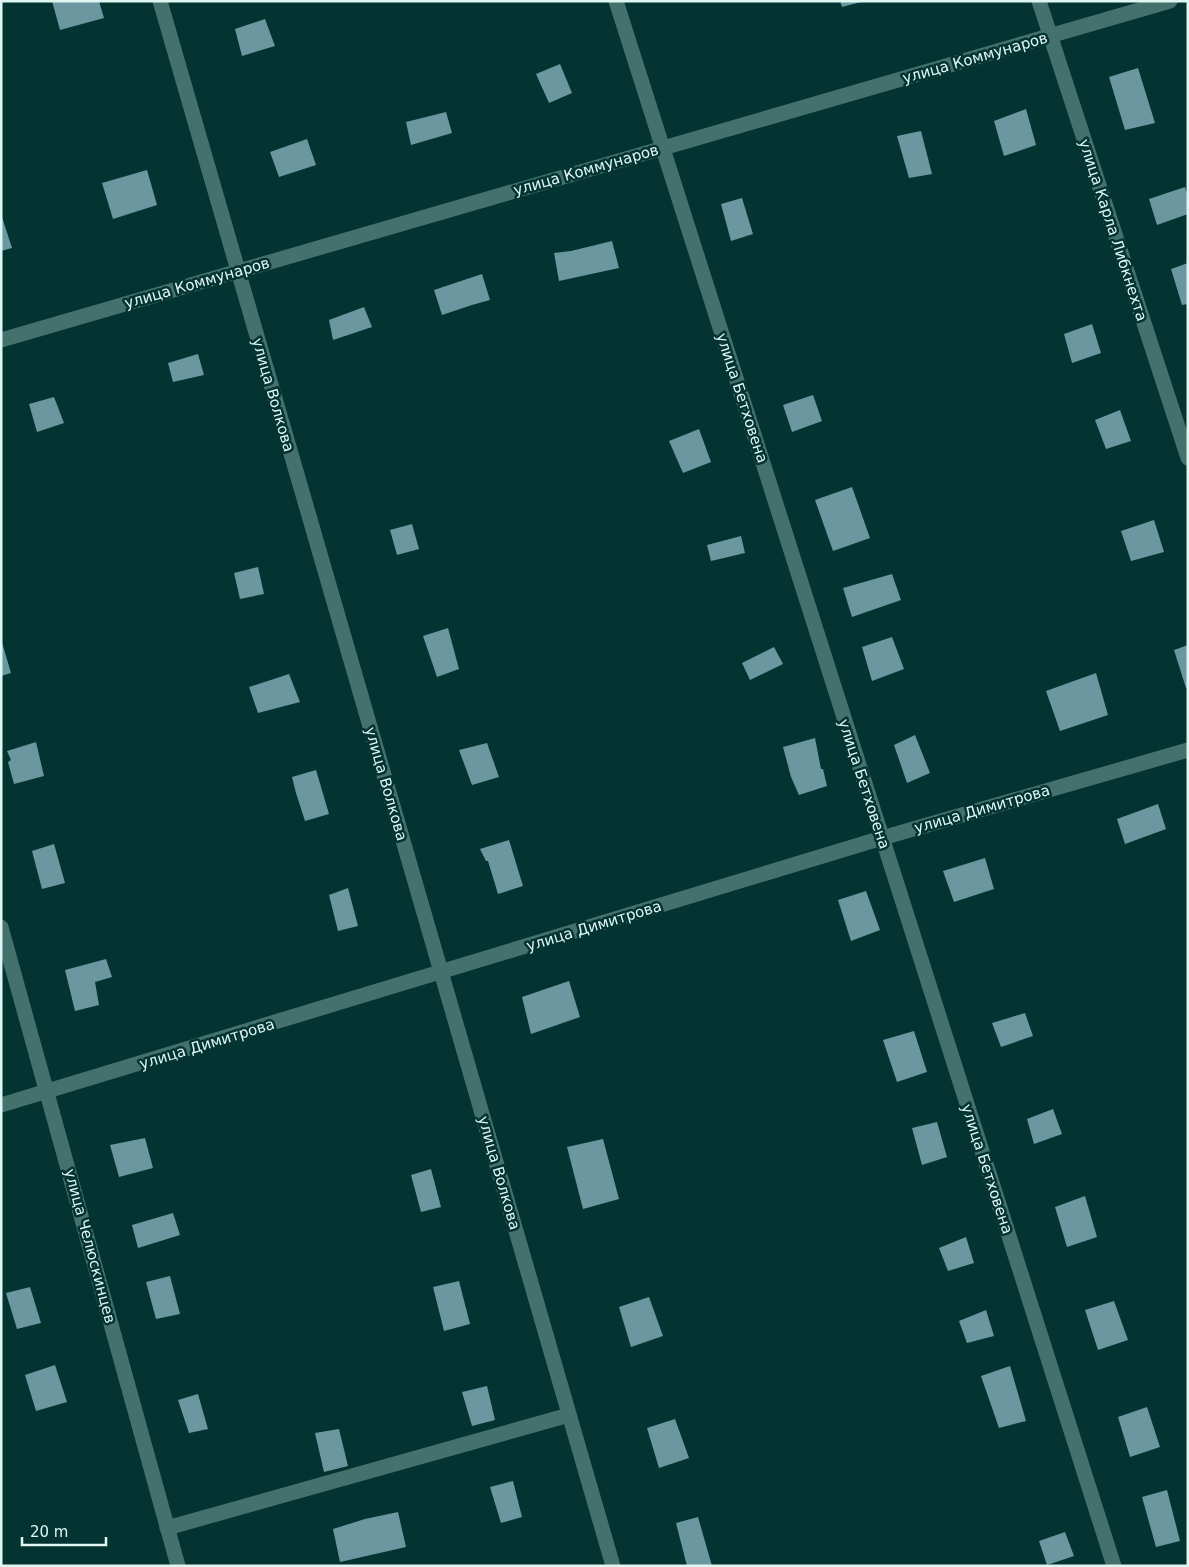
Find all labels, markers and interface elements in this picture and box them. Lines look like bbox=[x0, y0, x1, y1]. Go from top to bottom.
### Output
street label: улица Коммунаров bbox=[900, 29, 1050, 87]
street label: улица Карла Либкнехта bbox=[1075, 137, 1151, 323]
street label: улица Коммунаров bbox=[511, 141, 661, 199]
street label: улица Коммунаров bbox=[122, 254, 272, 312]
street label: улица Бетховена bbox=[712, 331, 772, 465]
street label: улица Волкова bbox=[248, 336, 298, 454]
street label: улица Бетховена bbox=[834, 717, 894, 851]
street label: улица Волкова bbox=[361, 725, 411, 843]
street label: улица Димитрова bbox=[912, 781, 1052, 837]
street label: улица Димитрова bbox=[524, 897, 664, 955]
street label: улица Димитрова bbox=[137, 1015, 277, 1073]
street label: улица Бетховена bbox=[957, 1102, 1017, 1236]
street label: улица Волкова bbox=[474, 1114, 524, 1232]
street label: улица Челюскинцев bbox=[61, 1167, 119, 1325]
scale bar bbox=[22, 1514, 106, 1546]
text: 20 m bbox=[30, 1523, 68, 1541]

